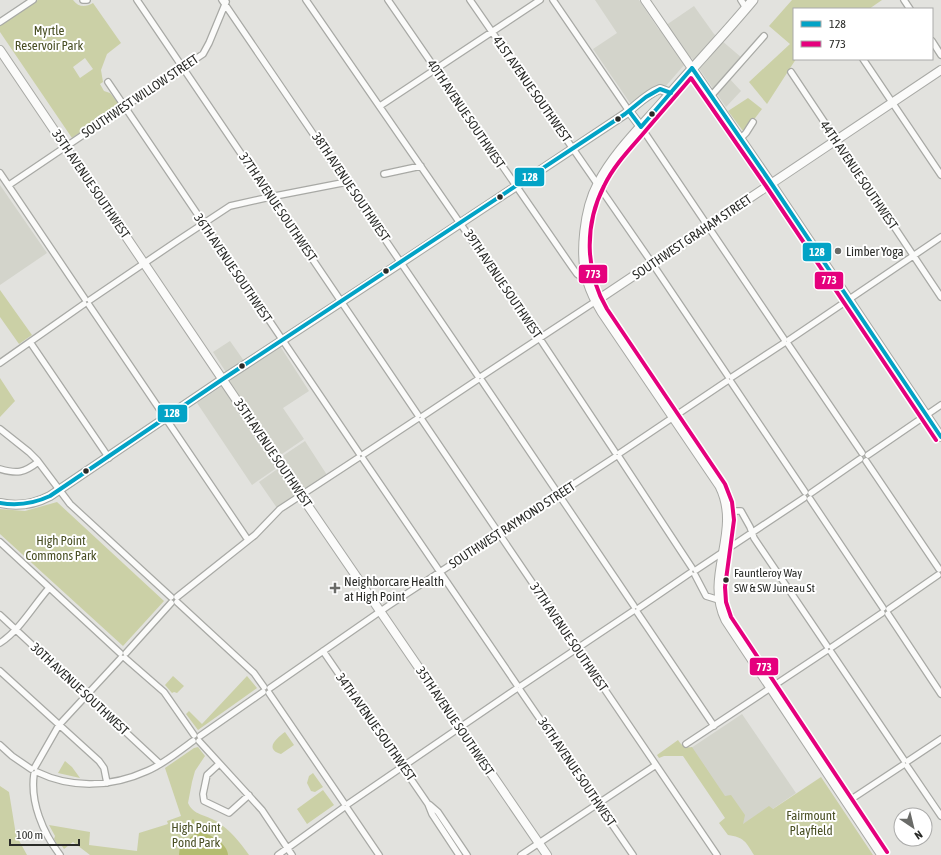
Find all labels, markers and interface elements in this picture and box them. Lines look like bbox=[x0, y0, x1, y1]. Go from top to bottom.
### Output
legend bbox=[793, 8, 933, 60]
text: 128 bbox=[829, 17, 846, 31]
park label: Myrtle Reservoir Park bbox=[15, 23, 83, 53]
street label: 41ST AVENUE SOUTHWEST bbox=[490, 33, 574, 145]
text: 773 bbox=[829, 37, 846, 51]
street label: SOUTHWEST WILLOW STREET bbox=[79, 51, 201, 141]
street label: 40TH AVENUE SOUTHWEST bbox=[424, 57, 508, 172]
unlabelled marker bbox=[647, 109, 657, 119]
unlabelled marker bbox=[613, 114, 623, 124]
street label: 44TH AVENUE SOUTHWEST bbox=[817, 118, 901, 233]
street label: 35TH AVENUE SOUTHWEST bbox=[49, 127, 133, 242]
street label: 38TH AVENUE SOUTHWEST bbox=[309, 130, 393, 245]
street label: 37TH AVENUE SOUTHWEST bbox=[236, 150, 320, 265]
line badge: 128 bbox=[514, 167, 545, 187]
text: 128 bbox=[522, 171, 538, 183]
street label: SOUTHWEST GRAHAM STREET bbox=[630, 191, 755, 283]
unlabelled marker bbox=[495, 192, 505, 202]
street label: 36TH AVENUE SOUTHWEST bbox=[191, 211, 275, 326]
street label: 39TH AVENUE SOUTHWEST bbox=[461, 227, 545, 342]
line badge: 128 bbox=[802, 242, 832, 262]
place label: Limber Yoga bbox=[846, 244, 904, 259]
text: 128 bbox=[809, 246, 825, 258]
marker: Limber Yoga bbox=[833, 246, 843, 256]
line badge: 773 bbox=[578, 264, 608, 284]
unlabelled marker bbox=[381, 266, 391, 276]
text: 773 bbox=[585, 268, 601, 280]
line badge: 773 bbox=[814, 271, 844, 290]
text: 773 bbox=[821, 274, 837, 286]
unlabelled marker bbox=[237, 361, 247, 371]
street label: 35TH AVENUE SOUTHWEST bbox=[231, 396, 315, 511]
line badge: 128 bbox=[157, 404, 188, 423]
text: 128 bbox=[164, 407, 180, 419]
unlabelled marker bbox=[81, 466, 91, 476]
street label: SOUTHWEST RAYMOND STREET bbox=[446, 478, 578, 571]
park label: High Point Commons Park bbox=[25, 533, 97, 563]
place label: Fauntleroy Way SW & SW Juneau St bbox=[734, 566, 816, 595]
place label: Neighborcare Health at High Point bbox=[344, 574, 444, 604]
marker: Fauntleroy Way SW & SW Juneau St bbox=[721, 575, 731, 585]
street label: 37TH AVENUE SOUTHWEST bbox=[527, 580, 611, 695]
marker: Neighborcare Health at High Point bbox=[329, 582, 341, 594]
street label: 30TH AVENUE SOUTHWEST bbox=[28, 640, 132, 738]
line badge: 773 bbox=[749, 657, 779, 676]
text: 773 bbox=[756, 661, 772, 673]
street label: 35TH AVENUE SOUTHWEST bbox=[413, 664, 497, 779]
street label: 34TH AVENUE SOUTHWEST bbox=[333, 670, 419, 784]
street label: 36TH AVENUE SOUTHWEST bbox=[535, 715, 619, 830]
north arrow bbox=[893, 807, 933, 847]
park label: Fairmount Playfield bbox=[786, 808, 836, 838]
park label: High Point Pond Park bbox=[171, 820, 221, 850]
scale bar bbox=[10, 821, 79, 847]
text: 100 m bbox=[16, 828, 43, 842]
text: N bbox=[913, 828, 925, 842]

